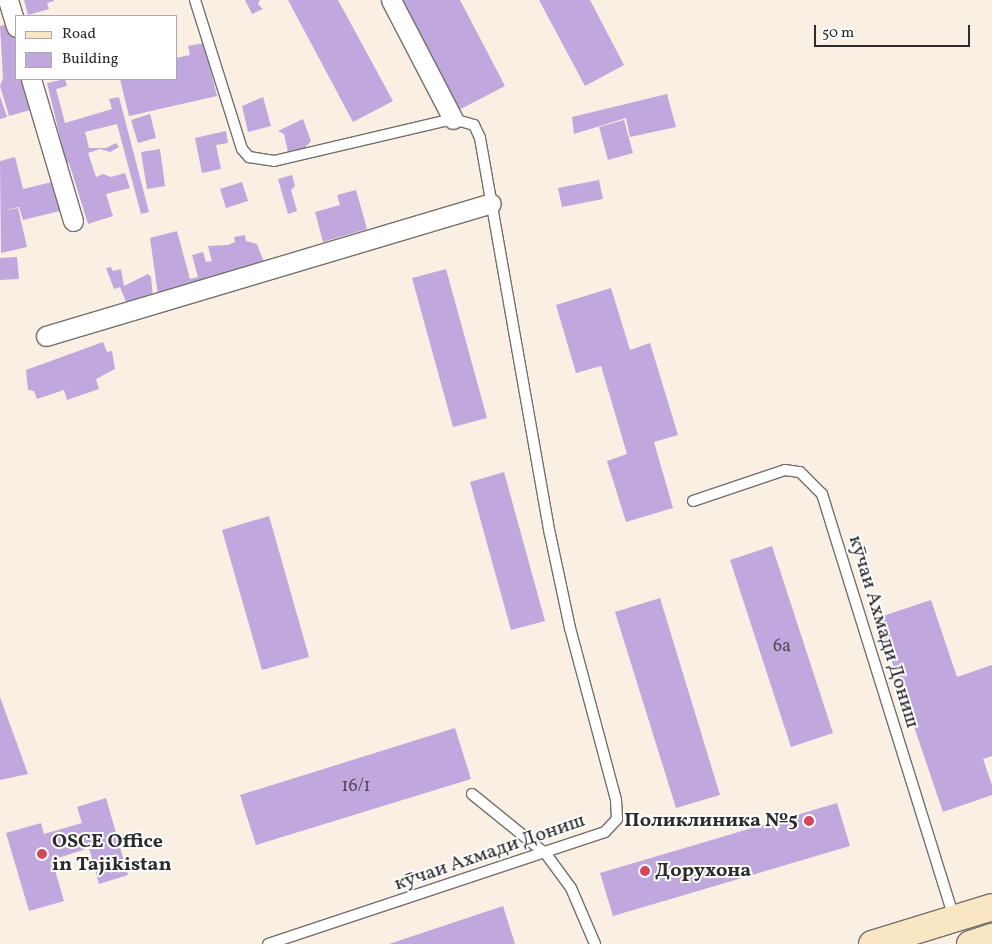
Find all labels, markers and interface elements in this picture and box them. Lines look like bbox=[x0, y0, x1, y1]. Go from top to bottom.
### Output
legend bbox=[15, 15, 178, 80]
scale bar bbox=[817, 15, 973, 47]
text: 50 m bbox=[822, 23, 854, 44]
text: Road bbox=[62, 24, 96, 45]
text: Building bbox=[62, 49, 118, 70]
street label: кӯчаи Ахмади Дониш bbox=[842, 533, 924, 731]
house number: 6а bbox=[773, 636, 791, 658]
house number: 16/1 bbox=[341, 776, 371, 798]
street label: кӯчаи Ахмади Дониш bbox=[391, 809, 589, 897]
place label: Поликлиника №5 bbox=[624, 809, 798, 833]
marker: Поликлиника №5 bbox=[802, 814, 816, 828]
place label: OSCE Office in Tajikistan bbox=[52, 830, 172, 877]
marker: OSCE Office in Tajikistan bbox=[36, 848, 48, 860]
place label: Дорухона bbox=[655, 859, 751, 883]
marker: Дорухона bbox=[639, 865, 651, 877]

